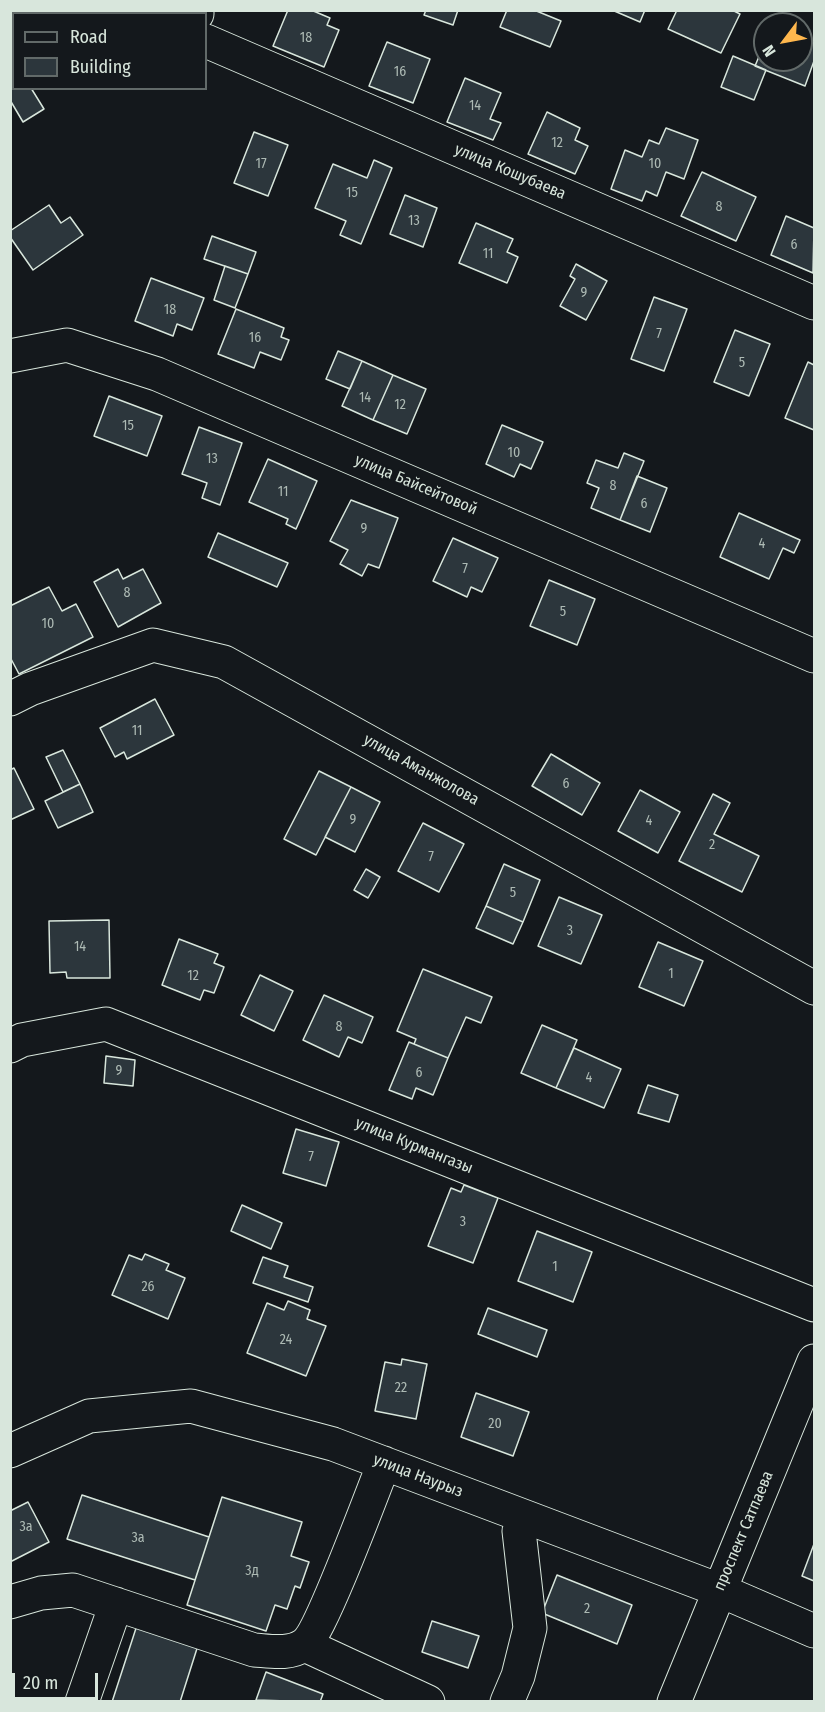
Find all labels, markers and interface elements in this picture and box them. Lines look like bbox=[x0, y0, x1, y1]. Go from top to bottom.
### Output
legend bbox=[12, 12, 207, 90]
north arrow bbox=[753, 12, 813, 72]
text: Road bbox=[70, 26, 107, 48]
house number: 18 bbox=[300, 30, 312, 46]
text: N bbox=[758, 42, 780, 60]
text: Building bbox=[70, 56, 131, 78]
house number: 16 bbox=[394, 64, 406, 80]
house number: 14 bbox=[469, 98, 481, 114]
house number: 12 bbox=[551, 135, 563, 151]
street label: улица Кошубаева bbox=[452, 140, 568, 204]
house number: 17 bbox=[255, 156, 267, 172]
house number: 10 bbox=[649, 156, 661, 172]
house number: 15 bbox=[346, 185, 358, 201]
house number: 8 bbox=[716, 199, 722, 215]
house number: 13 bbox=[408, 213, 420, 229]
house number: 6 bbox=[791, 237, 797, 253]
house number: 11 bbox=[483, 246, 493, 262]
house number: 9 bbox=[581, 285, 587, 301]
house number: 18 bbox=[164, 302, 176, 318]
house number: 7 bbox=[656, 326, 662, 342]
house number: 16 bbox=[249, 330, 261, 346]
house number: 5 bbox=[739, 355, 745, 371]
house number: 14 bbox=[359, 390, 371, 406]
house number: 12 bbox=[394, 397, 406, 413]
house number: 15 bbox=[122, 418, 134, 434]
house number: 10 bbox=[508, 445, 520, 461]
house number: 13 bbox=[206, 451, 218, 467]
street label: улица Байсейтовой bbox=[352, 451, 480, 519]
house number: 8 bbox=[610, 478, 616, 494]
house number: 11 bbox=[278, 484, 288, 500]
house number: 6 bbox=[641, 496, 647, 512]
house number: 9 bbox=[361, 521, 367, 537]
house number: 4 bbox=[759, 536, 765, 552]
house number: 7 bbox=[462, 561, 468, 577]
house number: 8 bbox=[124, 585, 130, 601]
house number: 5 bbox=[560, 604, 566, 620]
house number: 10 bbox=[42, 616, 54, 632]
house number: 11 bbox=[132, 723, 142, 739]
street label: улица Аманжолова bbox=[360, 730, 482, 810]
house number: 6 bbox=[563, 776, 569, 792]
house number: 9 bbox=[350, 812, 356, 828]
house number: 4 bbox=[646, 813, 652, 829]
house number: 2 bbox=[709, 837, 715, 853]
house number: 7 bbox=[428, 849, 434, 865]
house number: 5 bbox=[510, 885, 516, 901]
house number: 3 bbox=[567, 923, 573, 939]
house number: 14 bbox=[74, 939, 86, 955]
house number: 1 bbox=[668, 966, 674, 982]
house number: 12 bbox=[187, 968, 199, 984]
house number: 8 bbox=[336, 1019, 342, 1035]
house number: 9 bbox=[116, 1063, 122, 1079]
house number: 6 bbox=[416, 1065, 422, 1081]
house number: 4 bbox=[586, 1070, 592, 1086]
street label: улица Курмангазы bbox=[352, 1114, 476, 1178]
house number: 7 bbox=[308, 1149, 314, 1165]
house number: 3 bbox=[460, 1214, 466, 1230]
house number: 1 bbox=[552, 1259, 558, 1275]
house number: 26 bbox=[141, 1279, 155, 1295]
house number: 24 bbox=[280, 1332, 292, 1348]
house number: 22 bbox=[395, 1380, 407, 1396]
house number: 20 bbox=[488, 1416, 502, 1432]
street label: улица Наурыз bbox=[370, 1450, 466, 1502]
street label: проспект Сатпаева bbox=[710, 1468, 778, 1594]
house number: 3а bbox=[19, 1519, 33, 1535]
house number: 3а bbox=[131, 1530, 145, 1546]
house number: 3д bbox=[245, 1563, 259, 1579]
house number: 2 bbox=[584, 1601, 590, 1617]
scale bar bbox=[15, 1661, 100, 1699]
text: 20 m bbox=[23, 1672, 58, 1694]

